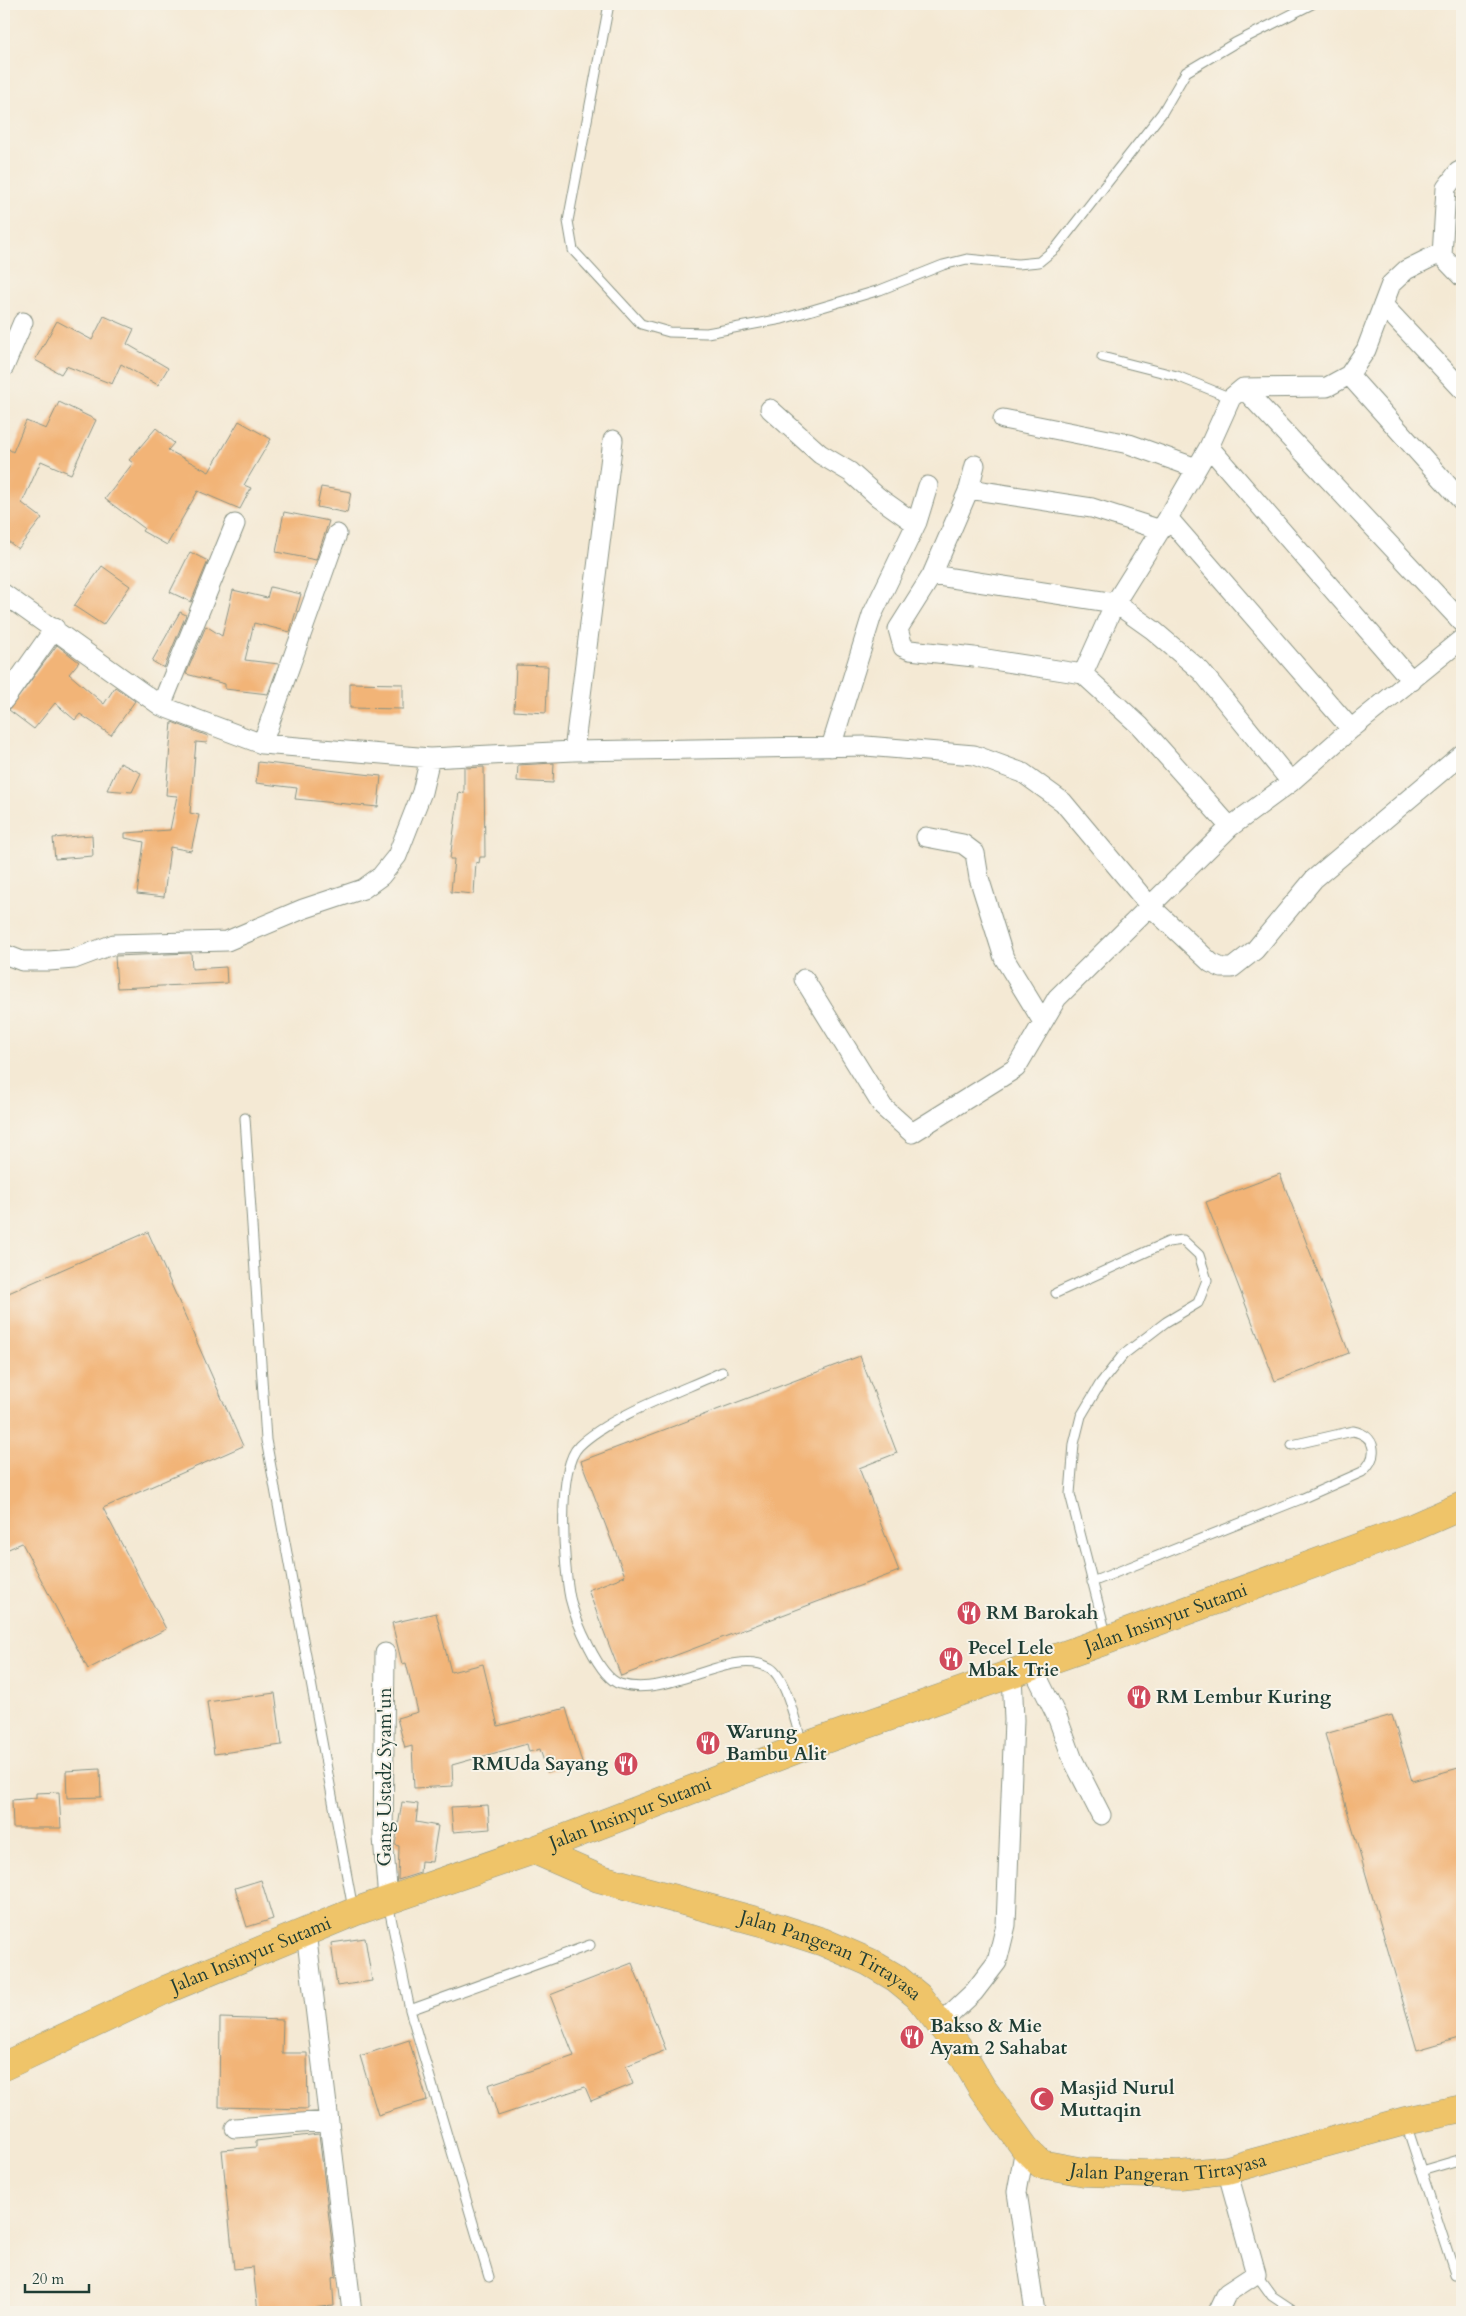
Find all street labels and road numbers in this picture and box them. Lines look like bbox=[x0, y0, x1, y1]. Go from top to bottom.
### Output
street label: Jalan Insinyur Sutami bbox=[1078, 1576, 1251, 1661]
street label: Gang Ustadz Syam'un bbox=[372, 1687, 398, 1866]
street label: Jalan Insinyur Sutami bbox=[543, 1770, 715, 1857]
street label: Jalan Pangeran Tirtayasa bbox=[734, 1903, 927, 2007]
street label: Jalan Insinyur Sutami bbox=[164, 1910, 335, 2000]
street label: Jalan Pangeran Tirtayasa bbox=[1065, 2147, 1269, 2188]

